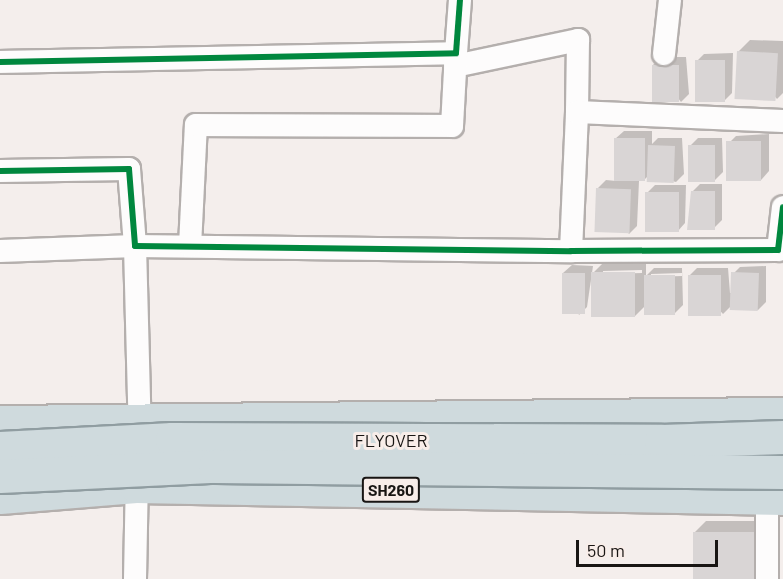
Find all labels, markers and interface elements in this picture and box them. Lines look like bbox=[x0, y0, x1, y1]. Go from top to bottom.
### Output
street label: FLYOVER bbox=[354, 429, 428, 451]
road number: SH260 bbox=[361, 477, 421, 503]
scale bar bbox=[579, 528, 722, 566]
text: 50 m bbox=[587, 539, 625, 561]

